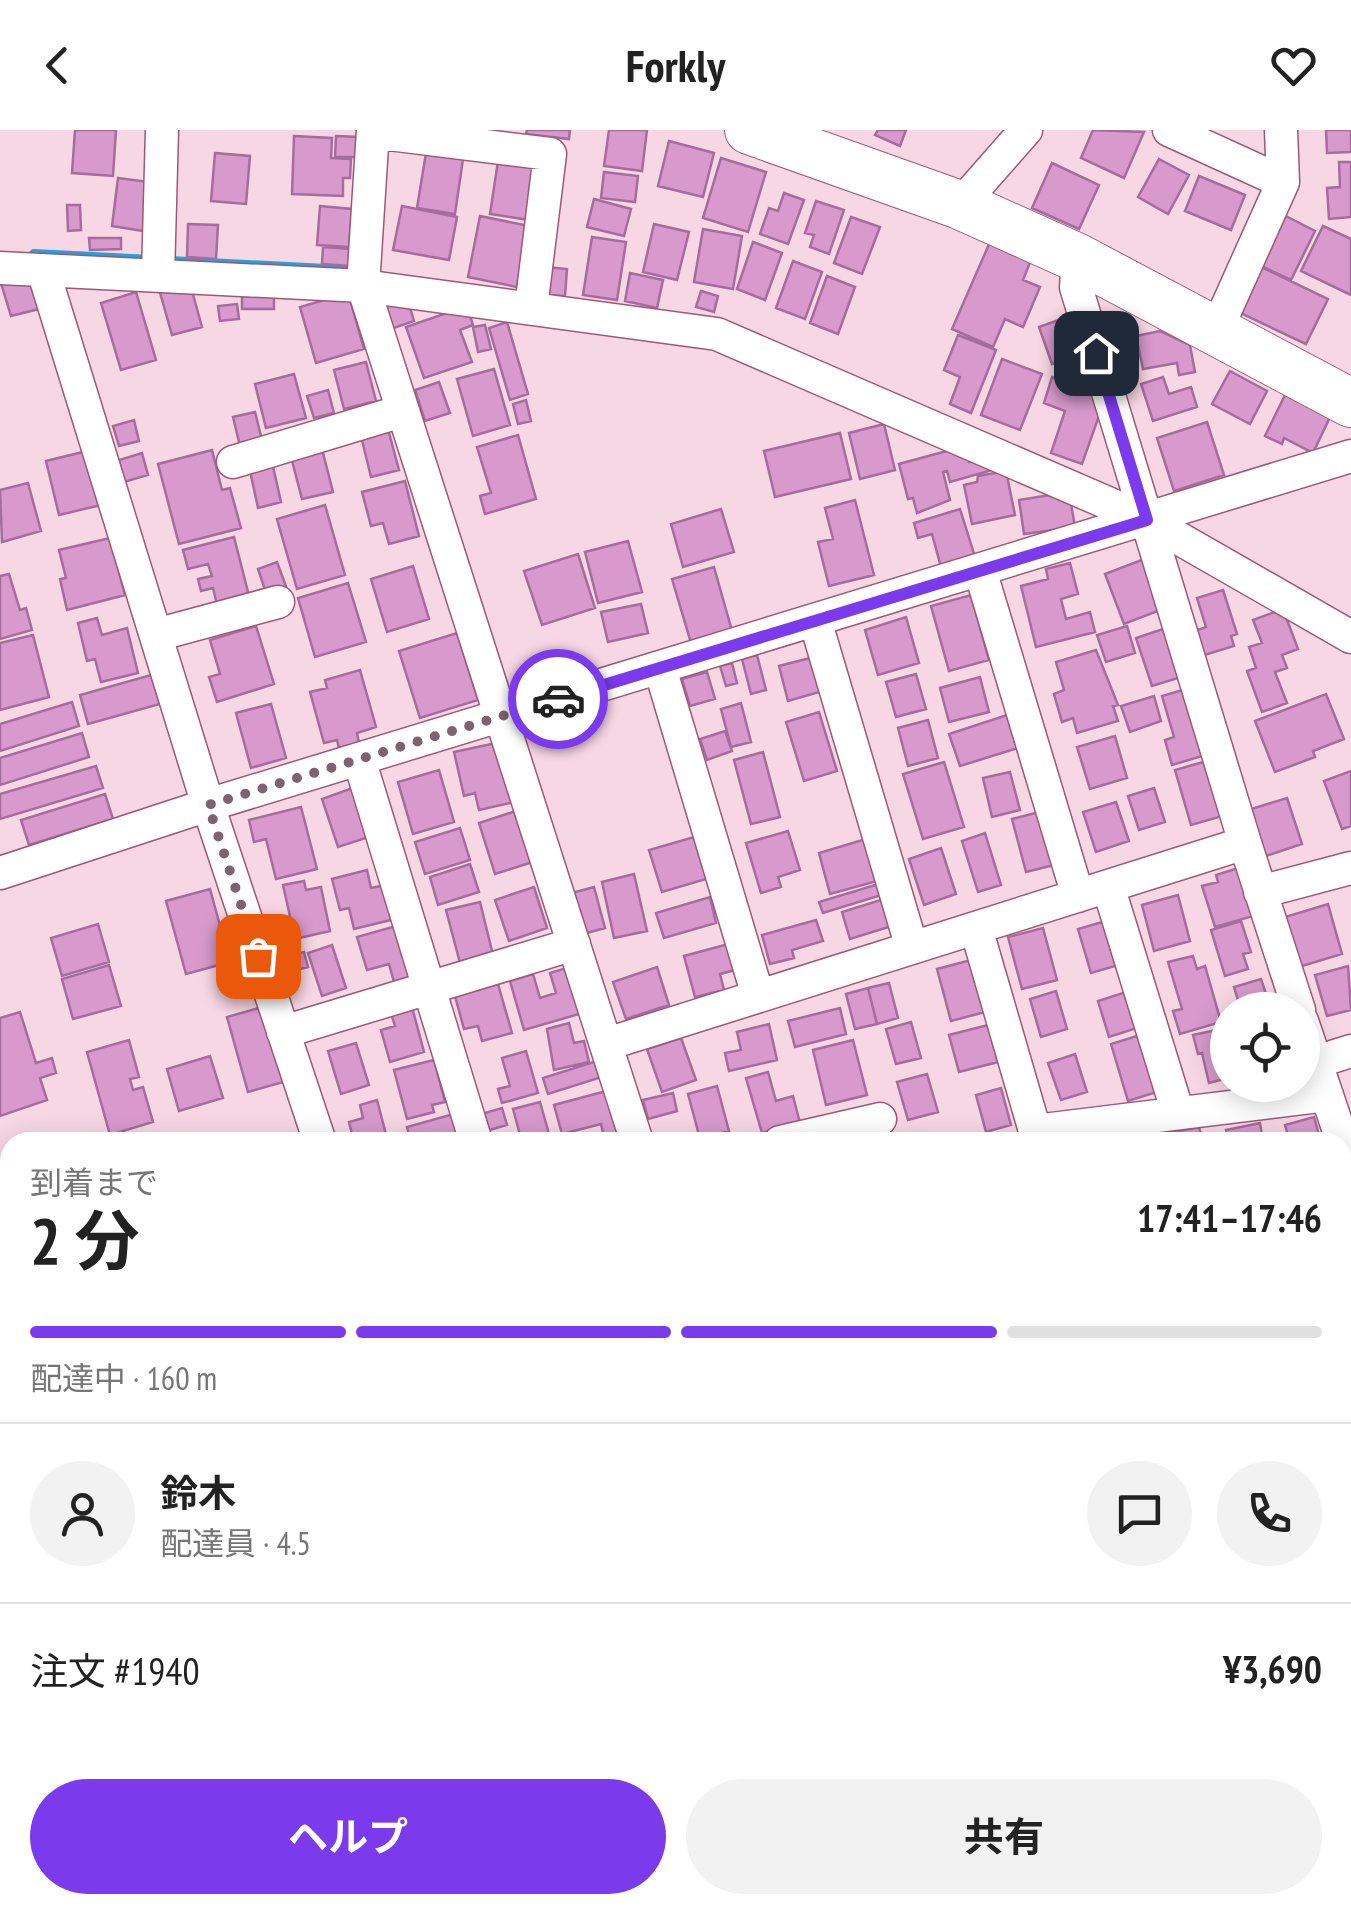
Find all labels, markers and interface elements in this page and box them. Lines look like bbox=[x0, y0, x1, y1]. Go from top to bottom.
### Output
text: Forkly bbox=[626, 36, 725, 94]
icon: back bbox=[30, 38, 85, 93]
icon: heart bbox=[1266, 38, 1321, 93]
pin bbox=[1054, 311, 1139, 396]
icon: home bbox=[1069, 326, 1124, 381]
courier bbox=[508, 649, 608, 749]
icon: car bbox=[531, 672, 586, 727]
pin bbox=[216, 914, 301, 999]
icon: bag bbox=[231, 929, 286, 984]
map controls bbox=[1210, 992, 1320, 1102]
button: locate bbox=[1210, 992, 1320, 1102]
text: 到着まで bbox=[30, 1161, 158, 1203]
text: 17:41–17:46 bbox=[1137, 1193, 1322, 1242]
text: 2 分 bbox=[30, 1198, 139, 1282]
text: 配達中 · 160 m bbox=[30, 1357, 217, 1399]
button: person bbox=[30, 1461, 135, 1566]
button: chat bbox=[1087, 1461, 1192, 1566]
button: phone bbox=[1217, 1461, 1322, 1566]
text: 鈴木 bbox=[160, 1468, 236, 1517]
text: 配達員 · 4.5 bbox=[160, 1522, 311, 1564]
text: ¥3,690 bbox=[1223, 1644, 1322, 1693]
text: 注文 #1940 bbox=[30, 1646, 200, 1695]
button: ヘルプ bbox=[30, 1779, 666, 1894]
button: 共有 bbox=[686, 1779, 1322, 1894]

